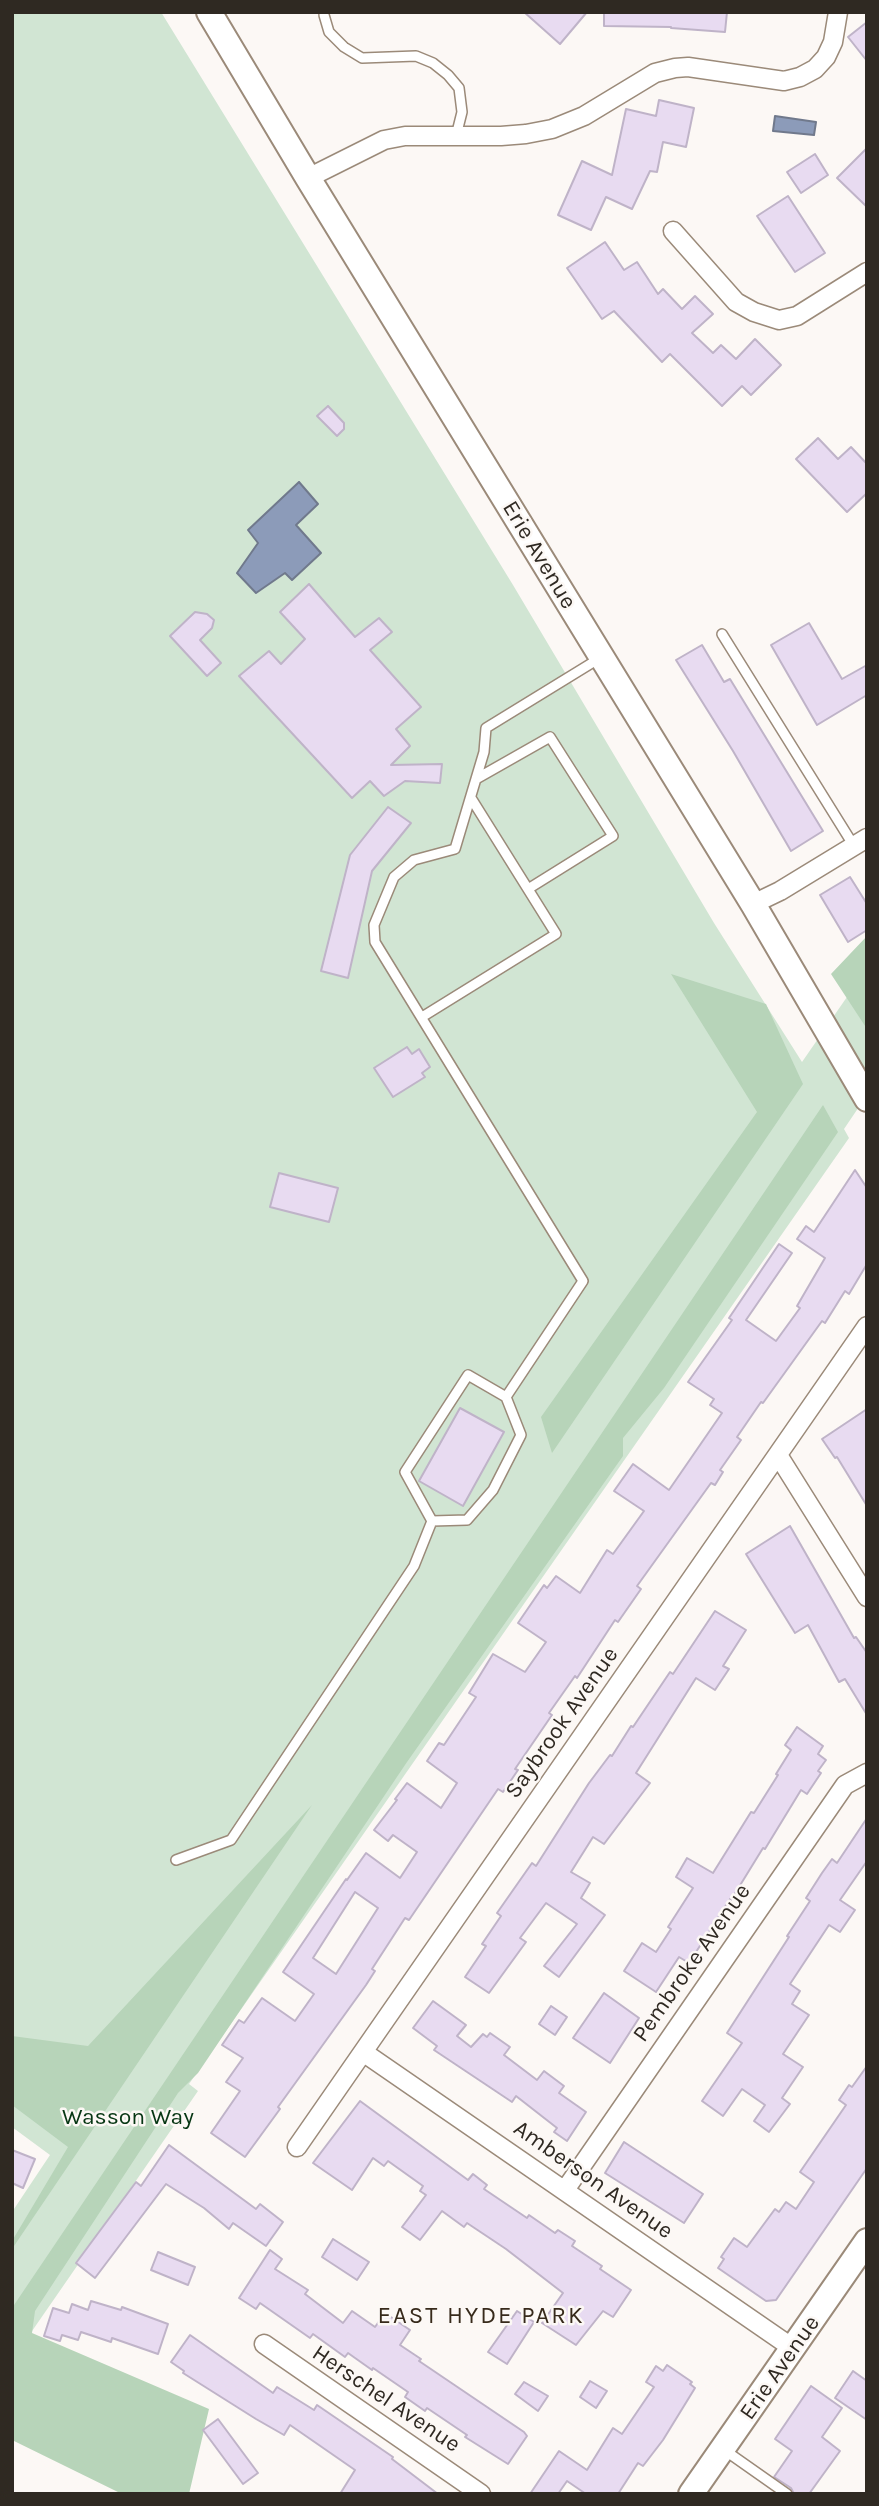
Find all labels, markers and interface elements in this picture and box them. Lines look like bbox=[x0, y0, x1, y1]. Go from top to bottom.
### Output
street label: Erie Avenue bbox=[496, 496, 582, 614]
street label: Saybrook Avenue bbox=[500, 1642, 624, 1804]
street label: Pembroke Avenue bbox=[627, 1879, 757, 2047]
park label: Wasson Way bbox=[62, 2103, 194, 2131]
street label: Amberson Avenue bbox=[508, 2115, 678, 2245]
district label: EAST HYDE PARK bbox=[379, 2302, 583, 2330]
street label: Erie Avenue bbox=[734, 2311, 826, 2425]
street label: Herschel Avenue bbox=[307, 2339, 465, 2459]

